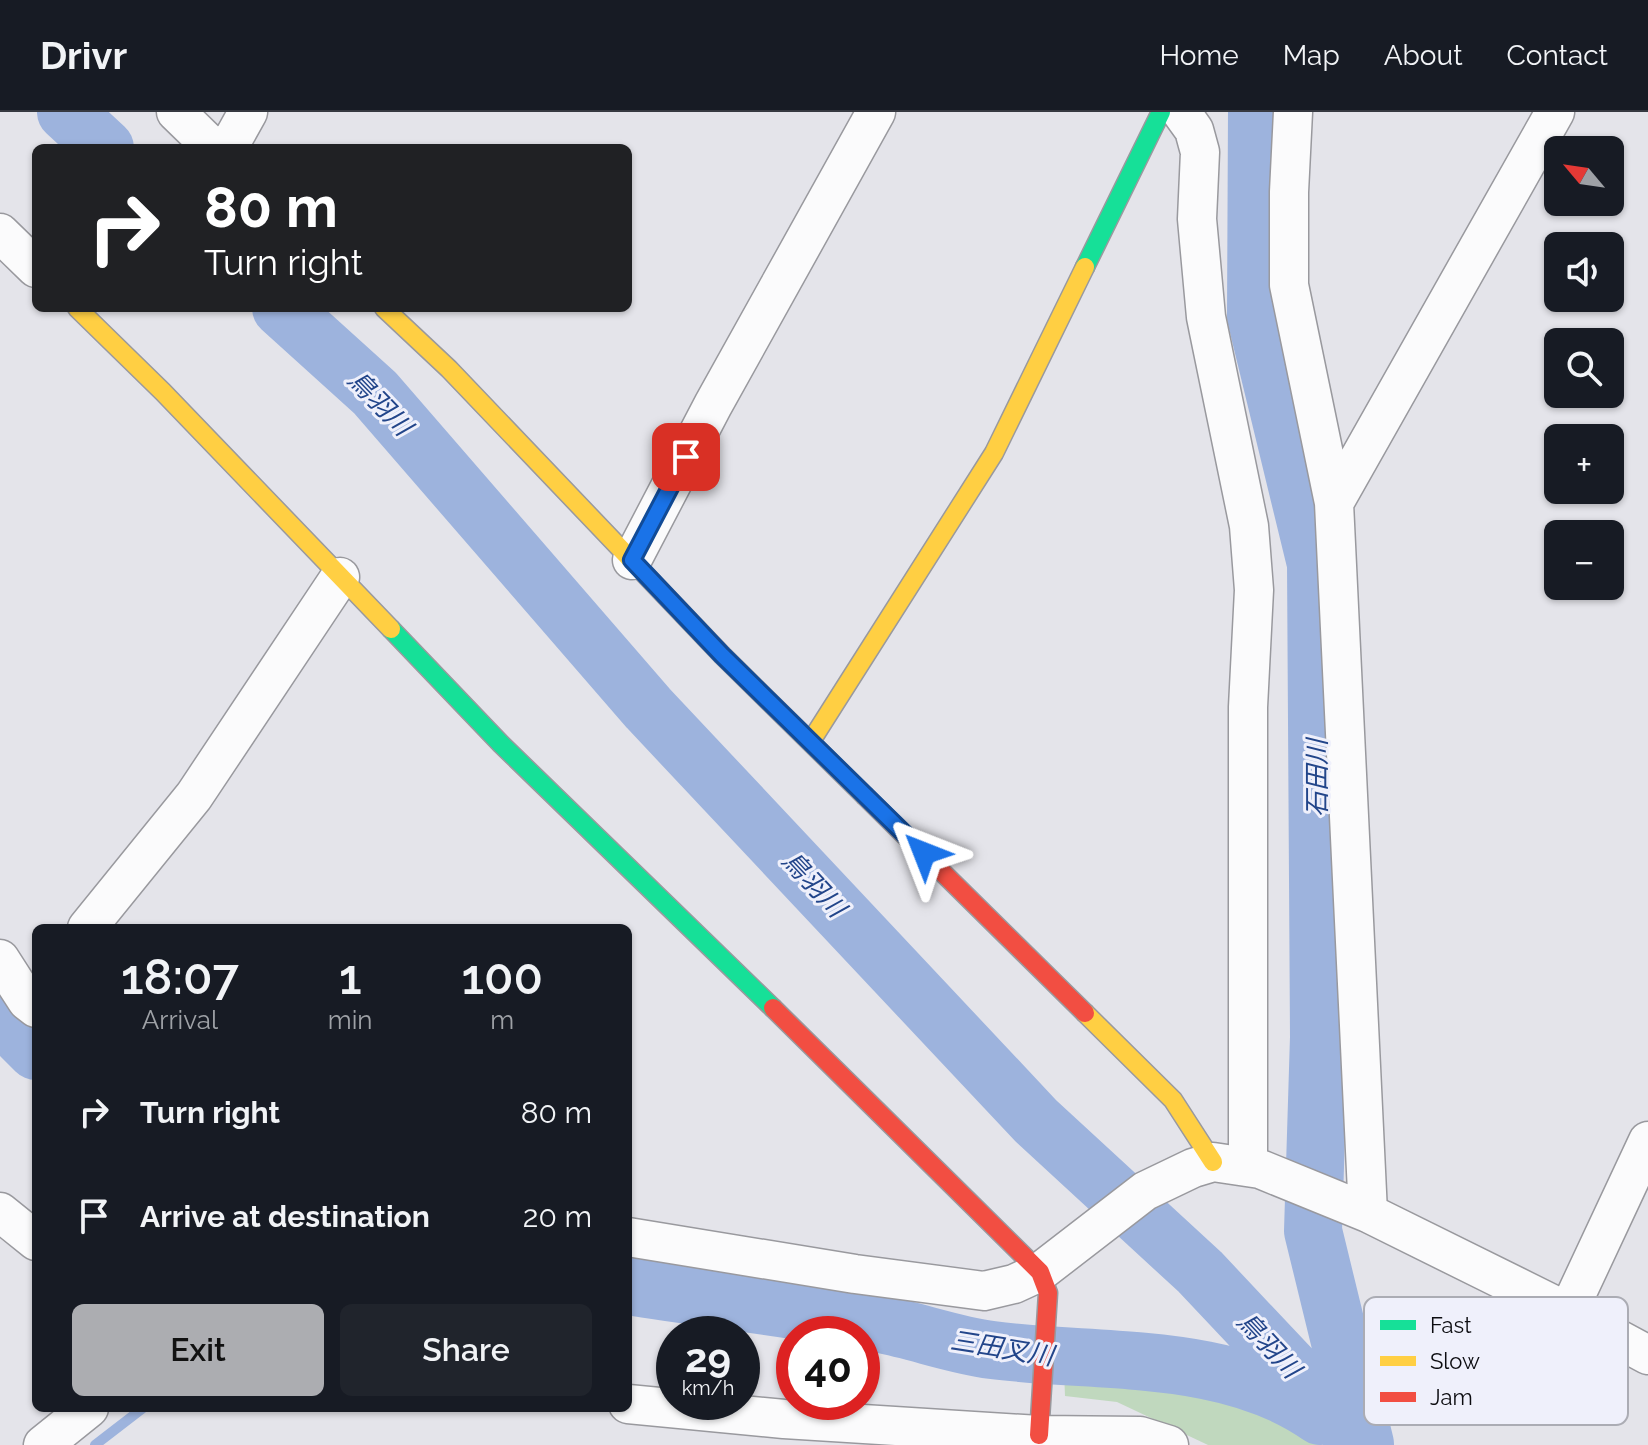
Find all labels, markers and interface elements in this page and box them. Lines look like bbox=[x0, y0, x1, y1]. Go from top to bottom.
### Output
text: Drivr bbox=[40, 33, 127, 78]
text: Home bbox=[1159, 39, 1239, 72]
text: Map bbox=[1283, 39, 1340, 72]
text: About bbox=[1384, 39, 1463, 72]
text: Contact bbox=[1507, 39, 1608, 72]
north arrow bbox=[1544, 136, 1624, 216]
map controls bbox=[1544, 136, 1624, 600]
text: 80 m bbox=[204, 174, 338, 240]
icon: right bbox=[72, 176, 176, 280]
button: sound bbox=[1544, 232, 1624, 312]
text: Turn right bbox=[204, 241, 363, 283]
button: search bbox=[1544, 328, 1624, 408]
water label: 鳥羽川 bbox=[342, 365, 420, 444]
pin bbox=[652, 423, 720, 491]
button: + bbox=[1544, 424, 1624, 504]
icon: arrive bbox=[664, 435, 708, 479]
button: − bbox=[1544, 520, 1624, 600]
water label: 石田川 bbox=[1302, 736, 1332, 817]
position arrow bbox=[882, 811, 966, 895]
water label: 鳥羽川 bbox=[776, 845, 854, 925]
text: 18:07 bbox=[121, 949, 239, 1005]
text: 1 bbox=[339, 949, 361, 1005]
text: 100 bbox=[461, 949, 543, 1005]
text: Arrival bbox=[142, 1005, 218, 1035]
text: min bbox=[328, 1005, 373, 1035]
text: m bbox=[490, 1005, 514, 1035]
icon: right bbox=[72, 1090, 116, 1134]
text: Turn right bbox=[140, 1095, 280, 1130]
text: 80 m bbox=[521, 1095, 592, 1130]
icon: arrive bbox=[72, 1194, 116, 1238]
text: Arrive at destination bbox=[140, 1199, 430, 1234]
text: 20 m bbox=[523, 1199, 592, 1234]
legend bbox=[1364, 1297, 1628, 1425]
button: Exit bbox=[72, 1304, 324, 1396]
button: Share bbox=[340, 1304, 592, 1396]
water label: 鳥羽川 bbox=[1231, 1306, 1309, 1386]
text: Fast bbox=[1430, 1312, 1472, 1338]
speed limit sign: 40 bbox=[776, 1316, 880, 1420]
water label: 三田叉川 bbox=[948, 1325, 1059, 1371]
text: 29 bbox=[685, 1334, 731, 1381]
text: Slow bbox=[1430, 1348, 1480, 1374]
text: km/h bbox=[682, 1376, 734, 1400]
text: Jam bbox=[1430, 1384, 1473, 1410]

